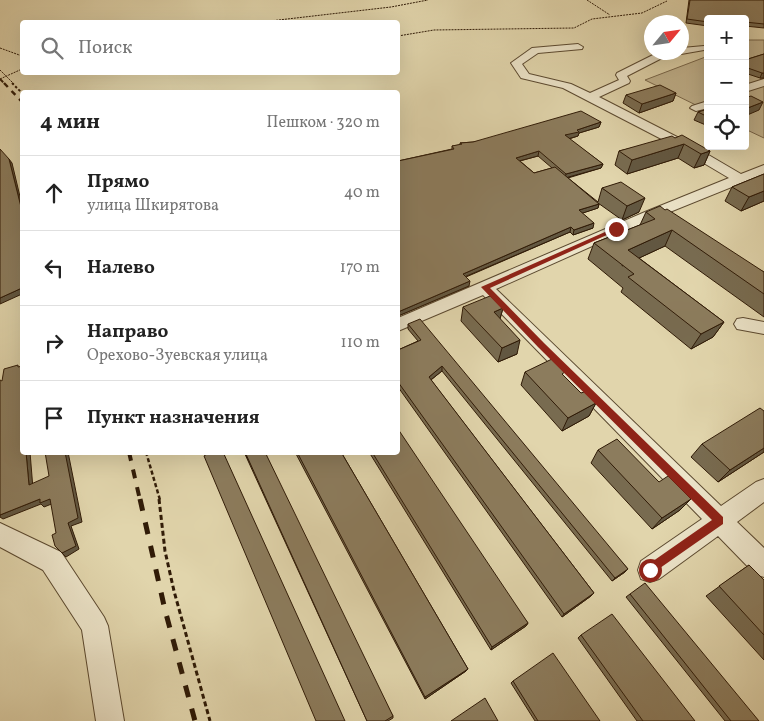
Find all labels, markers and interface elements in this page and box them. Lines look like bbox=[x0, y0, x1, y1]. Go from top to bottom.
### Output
north arrow bbox=[644, 15, 689, 60]
map controls bbox=[704, 15, 749, 150]
button: + bbox=[704, 15, 749, 60]
search box bbox=[20, 20, 400, 75]
icon: search bbox=[38, 34, 66, 62]
text: Поиск bbox=[78, 35, 132, 61]
button: − bbox=[704, 60, 749, 105]
button: locate bbox=[704, 105, 749, 150]
text: 4 мин bbox=[40, 108, 100, 137]
text: Пешком · 320 m bbox=[267, 112, 380, 134]
text: Прямо bbox=[87, 169, 149, 195]
icon: ahead bbox=[40, 179, 68, 207]
text: 40 m bbox=[344, 182, 380, 204]
text: улица Шкирятова bbox=[87, 195, 219, 217]
route end bbox=[605, 218, 628, 241]
icon: left bbox=[40, 254, 68, 282]
text: Налево bbox=[87, 255, 155, 281]
text: 170 m bbox=[340, 257, 380, 279]
text: Направо bbox=[87, 319, 169, 345]
icon: right bbox=[40, 329, 68, 357]
text: 110 m bbox=[341, 332, 380, 354]
text: Орехово-Зуевская улица bbox=[87, 345, 268, 367]
icon: arrive bbox=[40, 404, 68, 432]
text: Пункт назначения bbox=[87, 405, 260, 431]
route start bbox=[639, 559, 662, 582]

